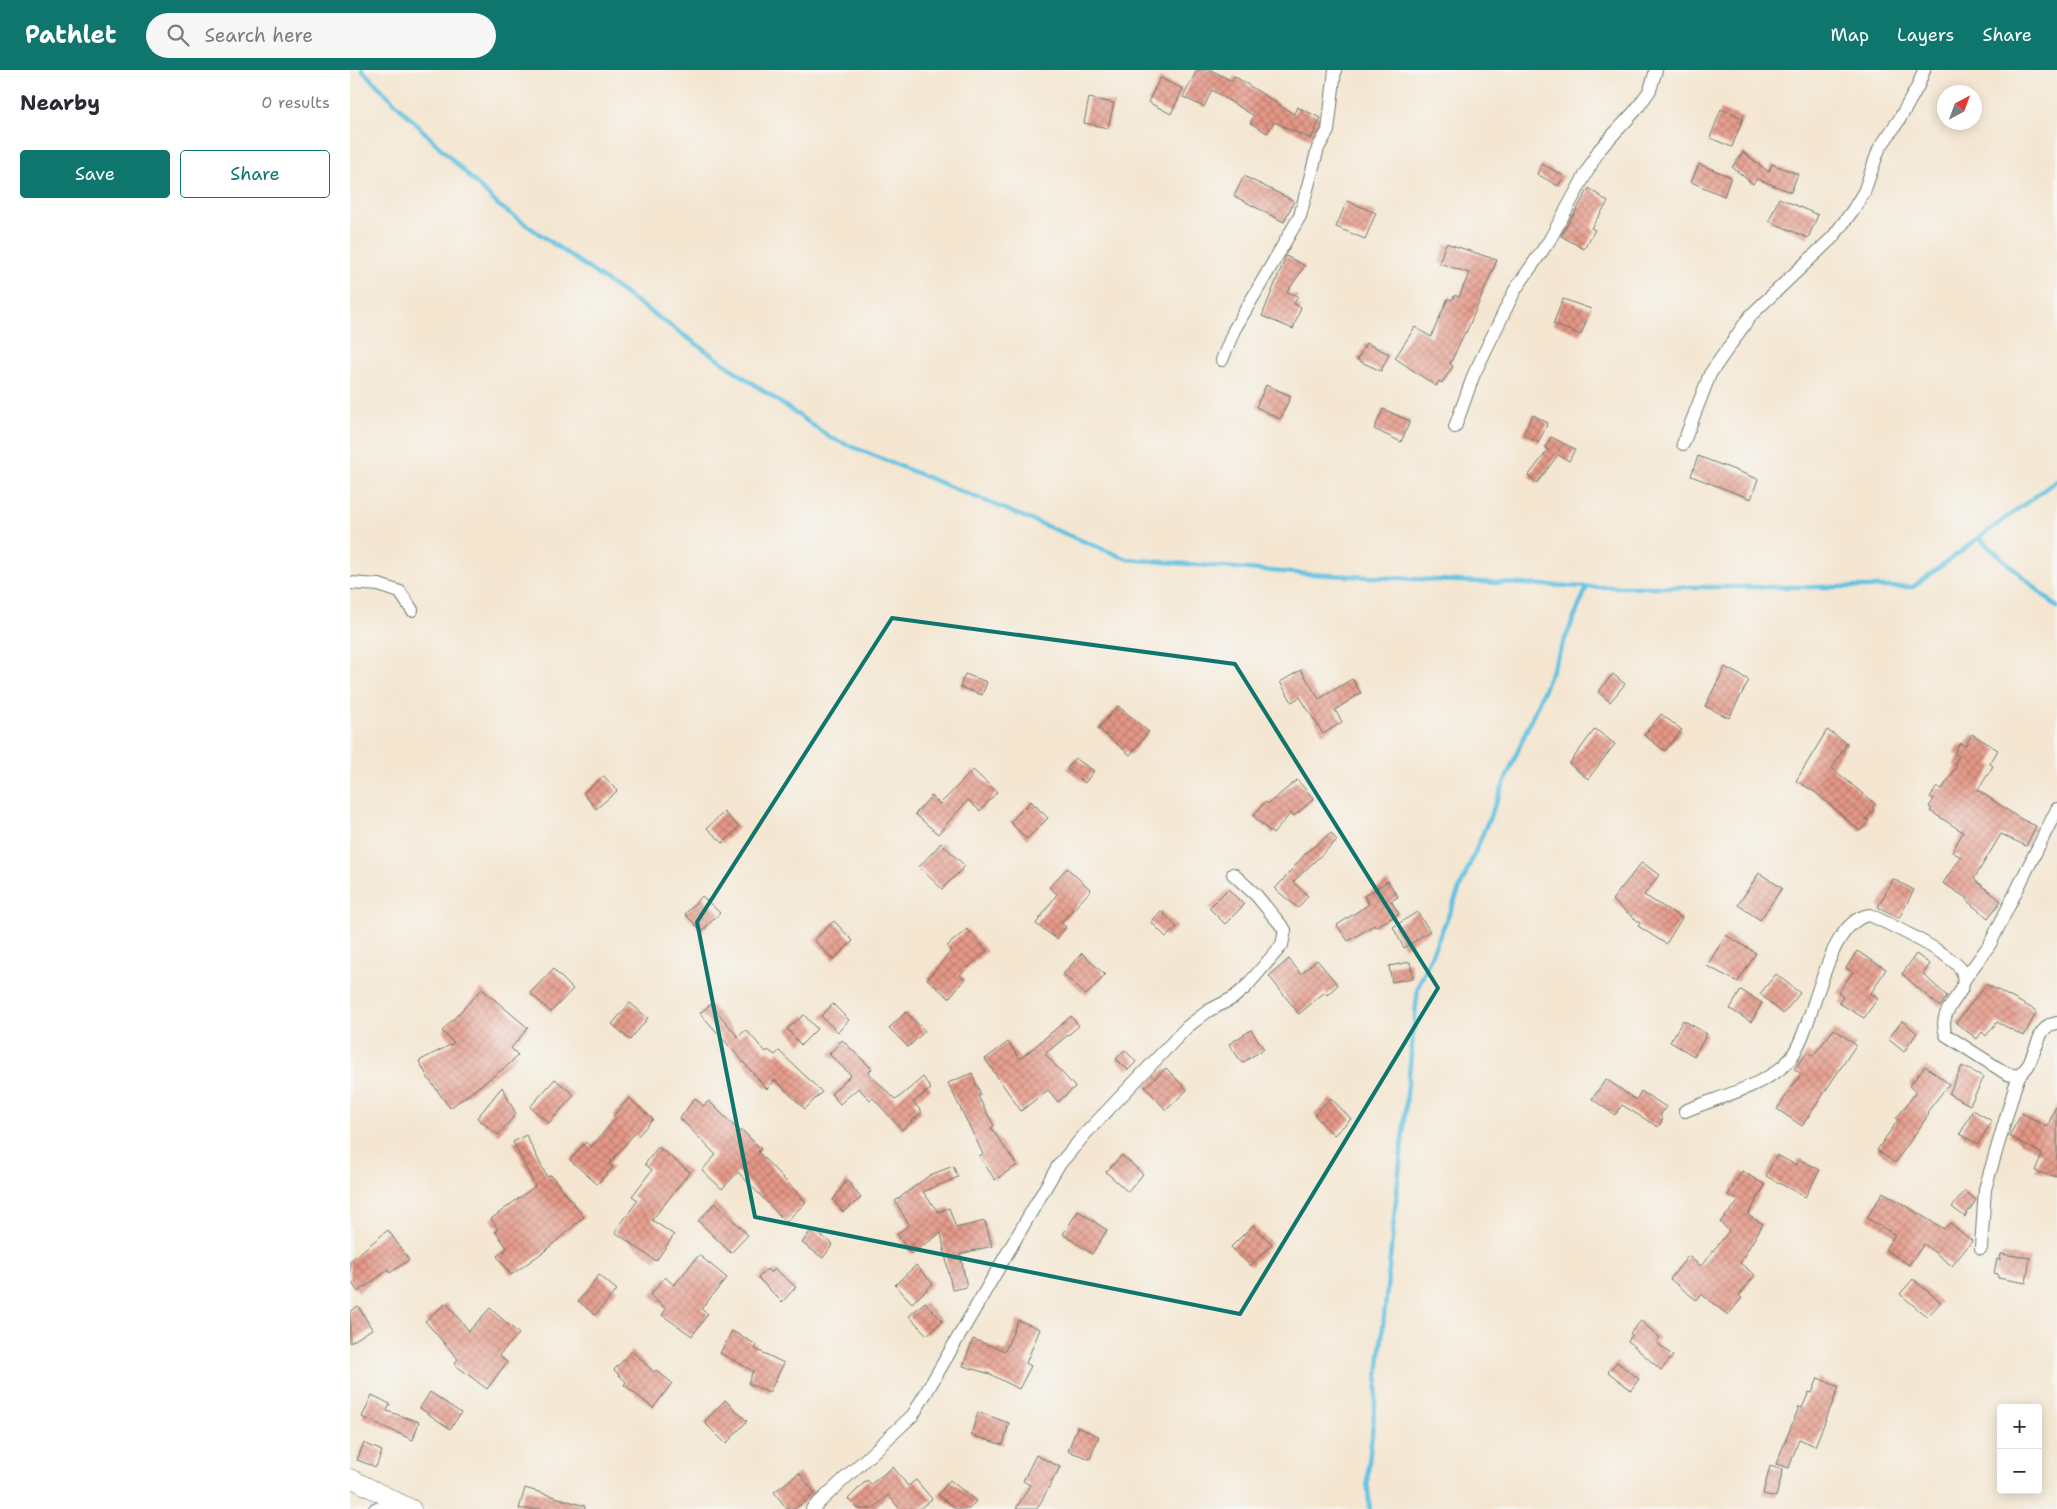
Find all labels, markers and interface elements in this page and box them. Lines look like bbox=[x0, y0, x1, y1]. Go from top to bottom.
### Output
search box bbox=[146, 13, 496, 58]
text: Pathlet bbox=[25, 19, 116, 51]
icon: search bbox=[164, 21, 192, 49]
text: Search here bbox=[204, 23, 313, 48]
text: Map bbox=[1831, 23, 1869, 47]
text: Layers bbox=[1897, 23, 1954, 47]
text: Share bbox=[1982, 23, 2032, 47]
north arrow bbox=[1937, 85, 1982, 130]
text: Nearby bbox=[20, 89, 100, 117]
text: 0 results bbox=[261, 92, 330, 113]
button: Save bbox=[20, 150, 170, 198]
button: Share bbox=[180, 150, 330, 198]
map controls bbox=[1997, 1404, 2042, 1494]
button: + bbox=[1997, 1404, 2042, 1449]
button: − bbox=[1997, 1449, 2042, 1494]

